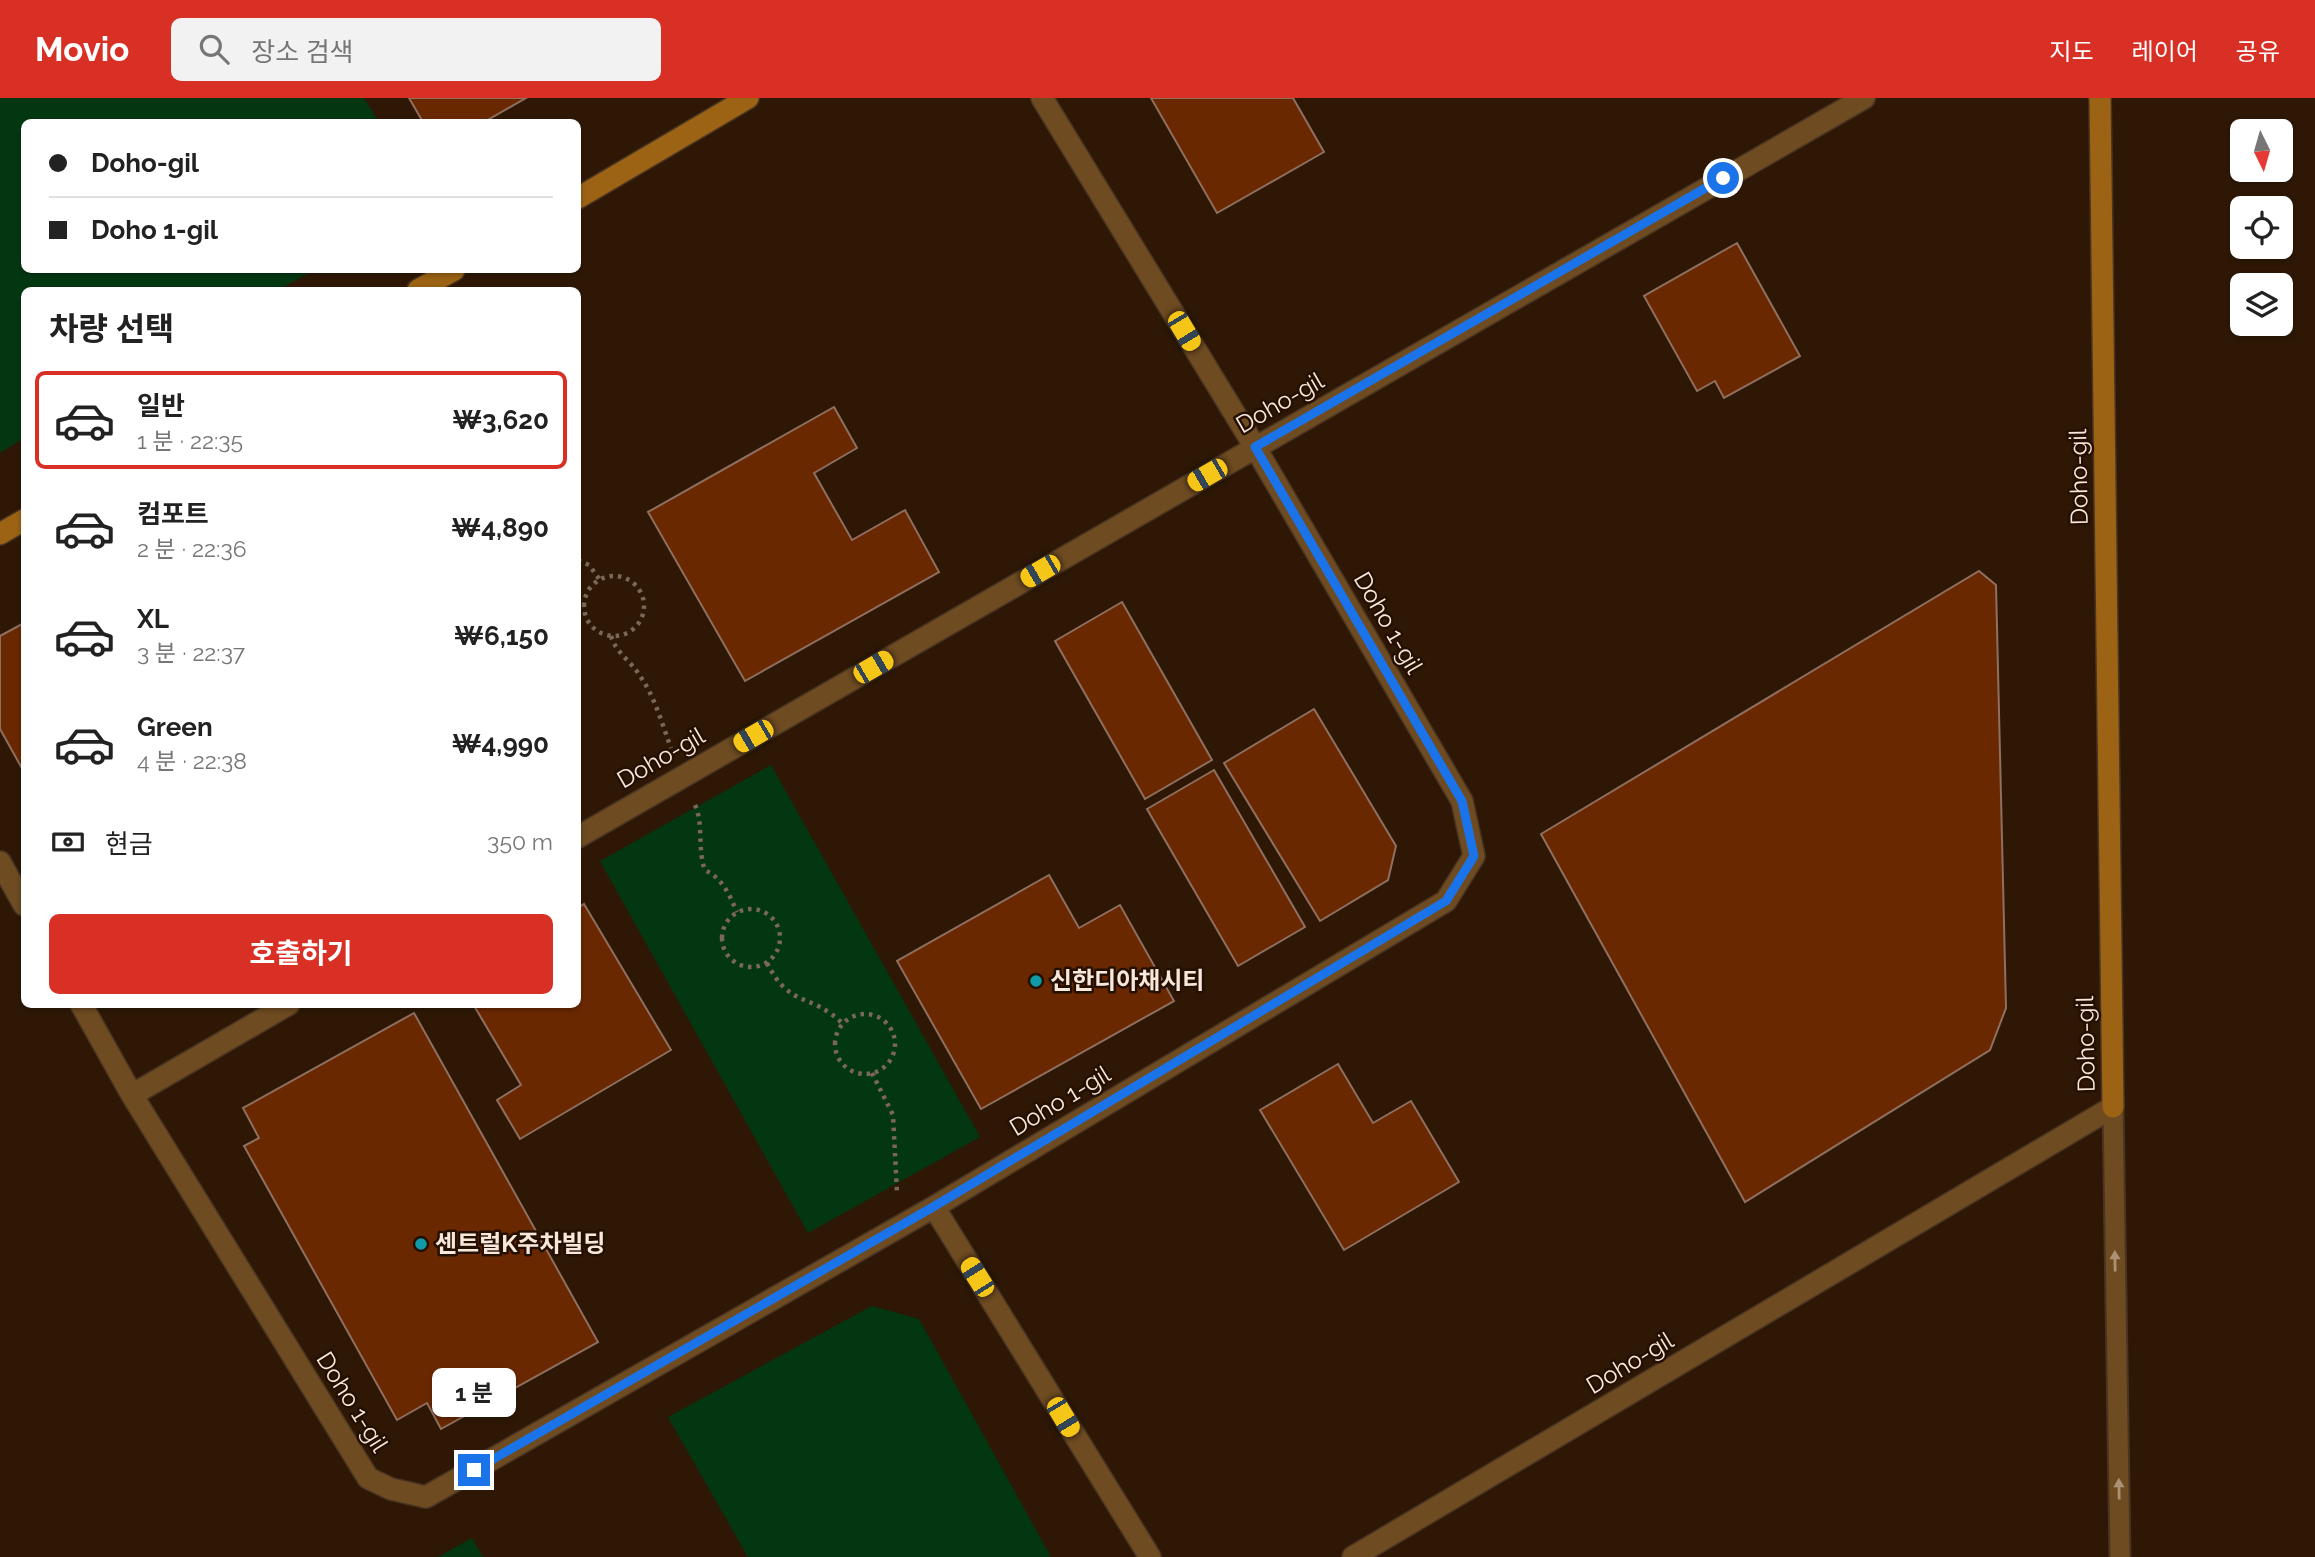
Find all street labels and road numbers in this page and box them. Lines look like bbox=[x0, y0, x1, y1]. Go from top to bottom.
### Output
street label: Doho-gil bbox=[1231, 366, 1329, 439]
street label: Doho-gil bbox=[2063, 428, 2094, 525]
street label: Doho 1-gil bbox=[1348, 567, 1429, 679]
street label: Doho-gil bbox=[612, 721, 710, 794]
street label: Doho-gil bbox=[2070, 995, 2101, 1092]
street label: Doho 1-gil bbox=[1004, 1059, 1116, 1142]
street label: Doho-gil bbox=[1581, 1325, 1679, 1400]
street label: Doho 1-gil bbox=[310, 1346, 395, 1458]

